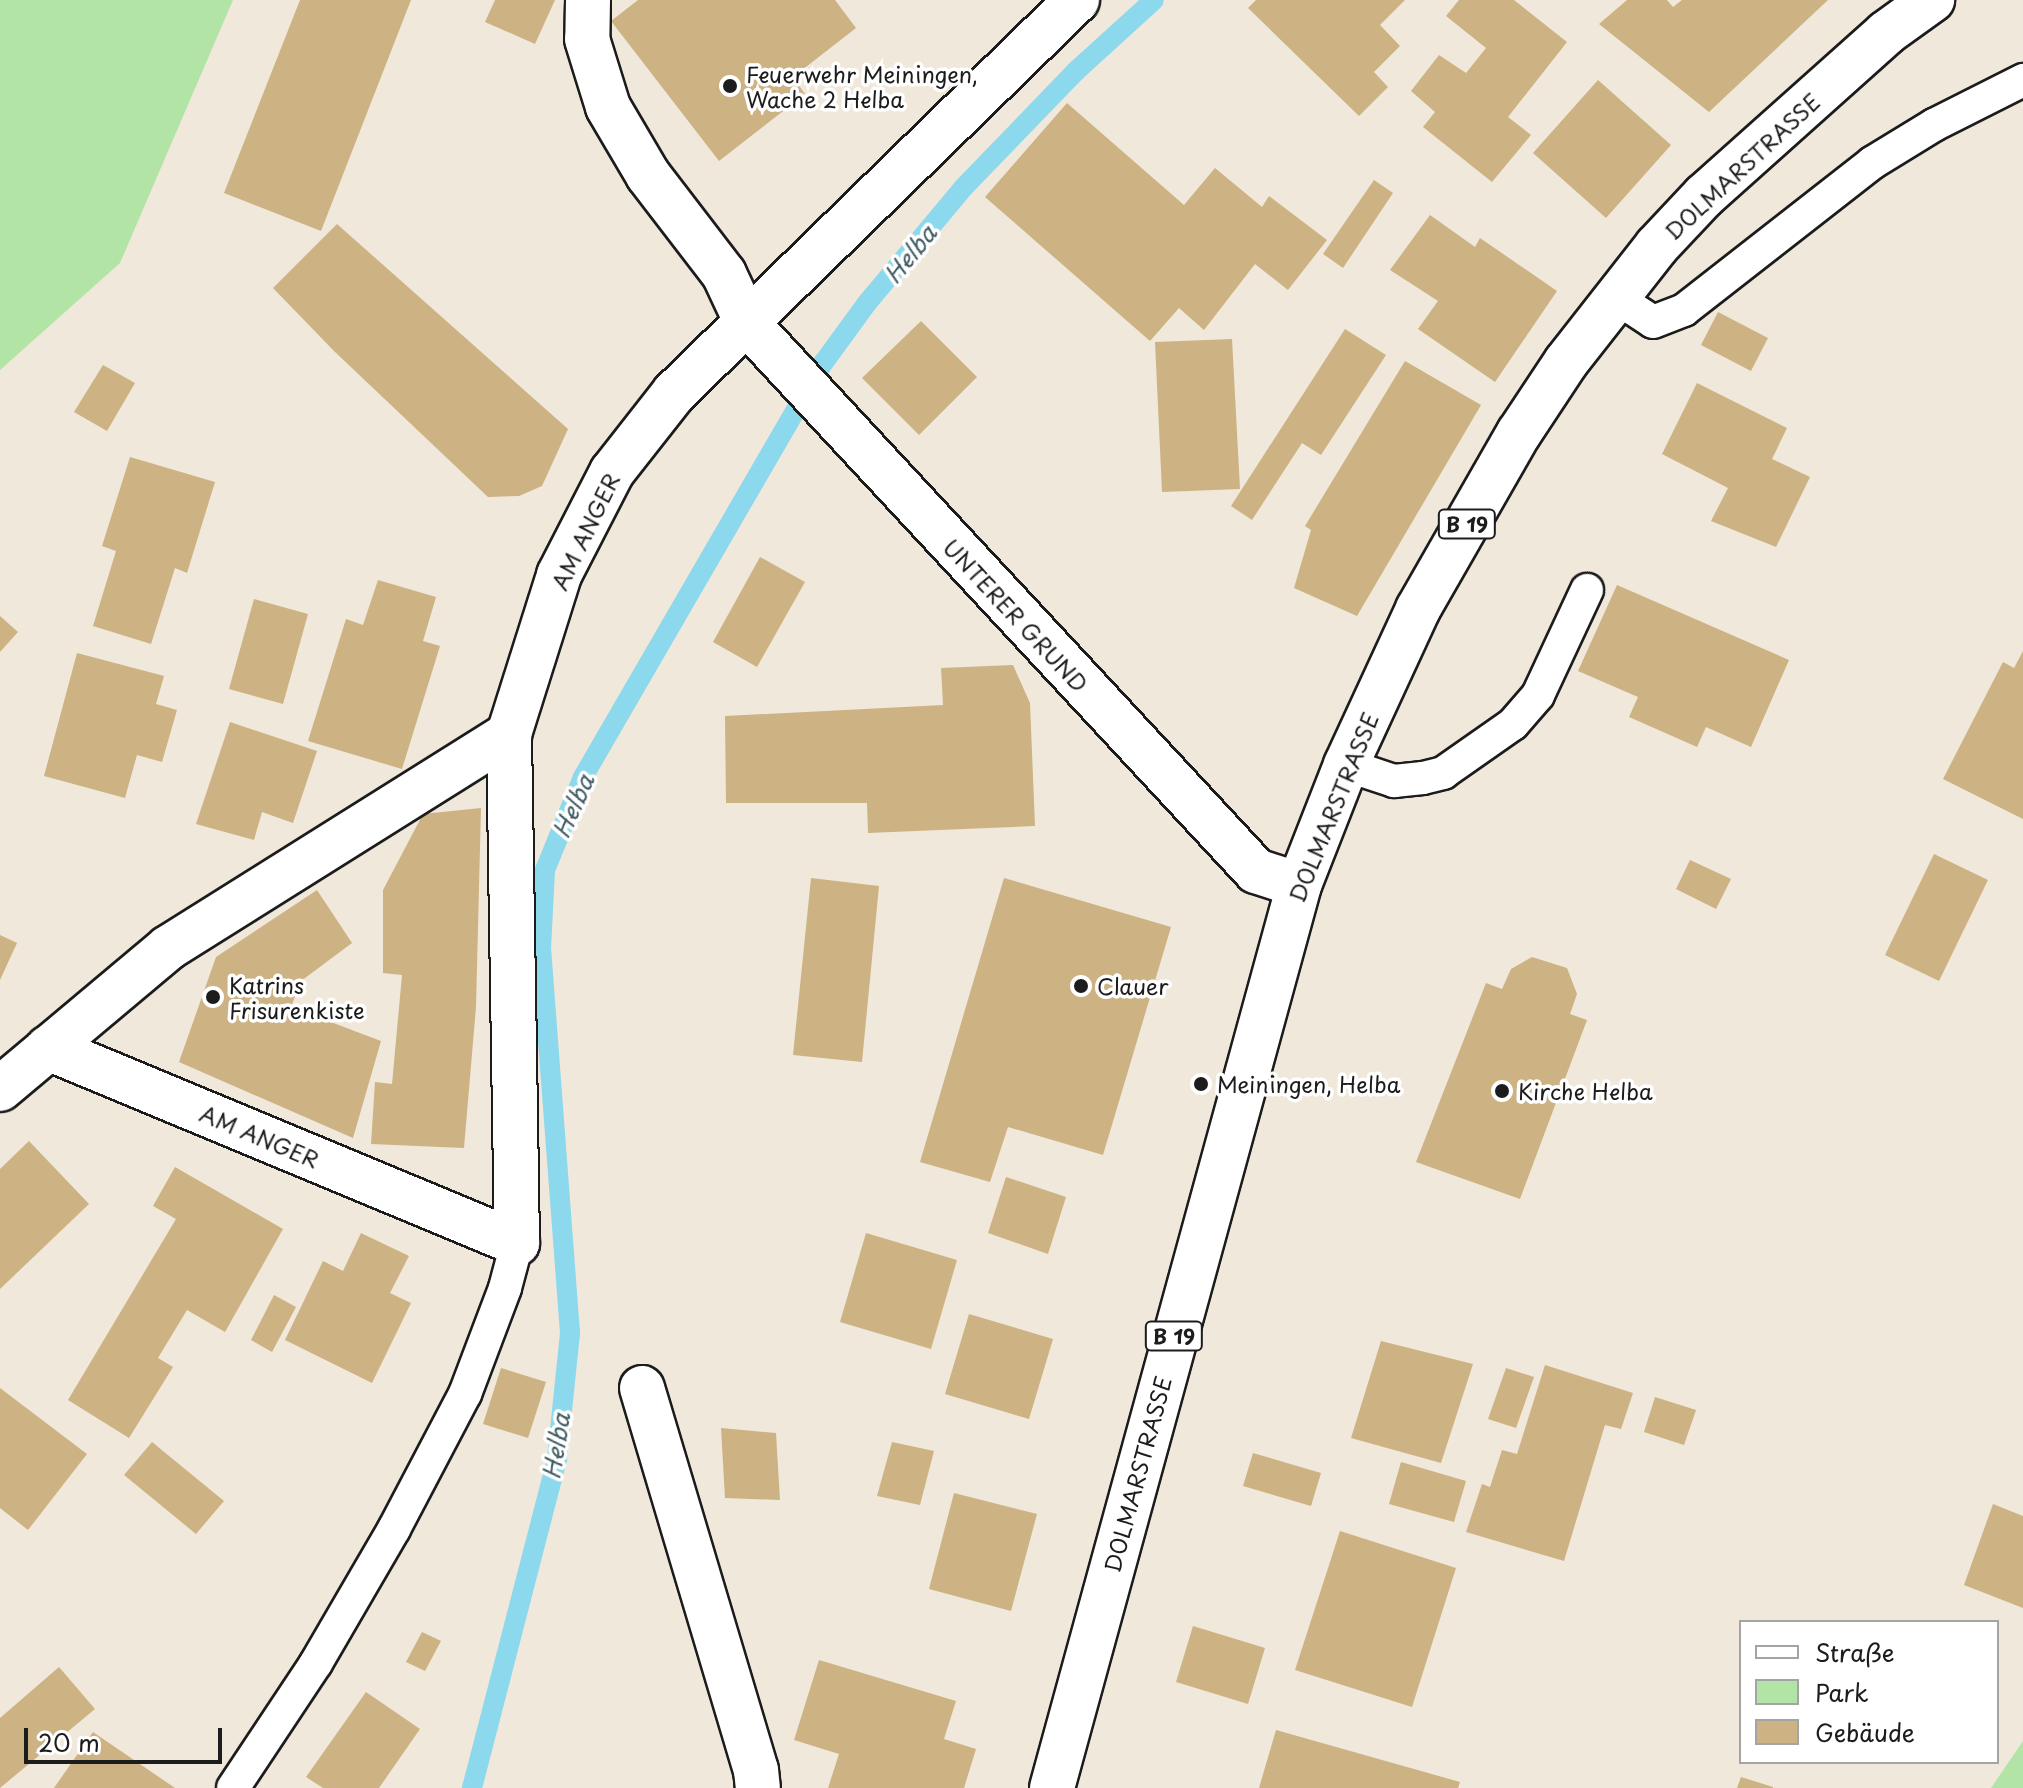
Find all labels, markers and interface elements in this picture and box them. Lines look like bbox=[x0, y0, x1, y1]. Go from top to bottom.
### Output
place label: Feuerwehr Meiningen, Wache 2 Helba bbox=[746, 60, 978, 112]
marker: Feuerwehr Meiningen, Wache 2 Helba bbox=[721, 77, 739, 95]
street label: DOLMARSTRASSE bbox=[1659, 87, 1825, 245]
water label: Helba bbox=[878, 219, 942, 289]
street label: AM ANGER bbox=[545, 468, 625, 594]
road number: B 19 bbox=[1437, 508, 1497, 540]
street label: UNTERER GRUND bbox=[938, 532, 1094, 698]
street label: DOLMARSTRASSE bbox=[1283, 708, 1383, 906]
water label: Helba bbox=[546, 770, 600, 842]
place label: Katrins Frisurenkiste bbox=[229, 971, 365, 1022]
place label: Clauer bbox=[1097, 973, 1169, 999]
marker: Clauer bbox=[1072, 977, 1090, 995]
marker: Katrins Frisurenkiste bbox=[204, 988, 222, 1006]
place label: Meiningen, Helba bbox=[1217, 1071, 1400, 1097]
marker: Meiningen, Helba bbox=[1192, 1075, 1210, 1093]
place label: Kirche Helba bbox=[1518, 1078, 1654, 1104]
marker: Kirche Helba bbox=[1493, 1082, 1511, 1100]
street label: AM ANGER bbox=[196, 1099, 324, 1173]
road number: B 19 bbox=[1144, 1320, 1204, 1352]
street label: DOLMARSTRASSE bbox=[1098, 1373, 1176, 1575]
water label: Helba bbox=[537, 1411, 575, 1481]
legend bbox=[1739, 1620, 1999, 1764]
text: Straße bbox=[1815, 1634, 1894, 1670]
text: Park bbox=[1815, 1674, 1869, 1710]
scale bar bbox=[28, 1712, 226, 1762]
text: Gebäude bbox=[1815, 1714, 1915, 1750]
text: 20 m bbox=[38, 1724, 100, 1760]

